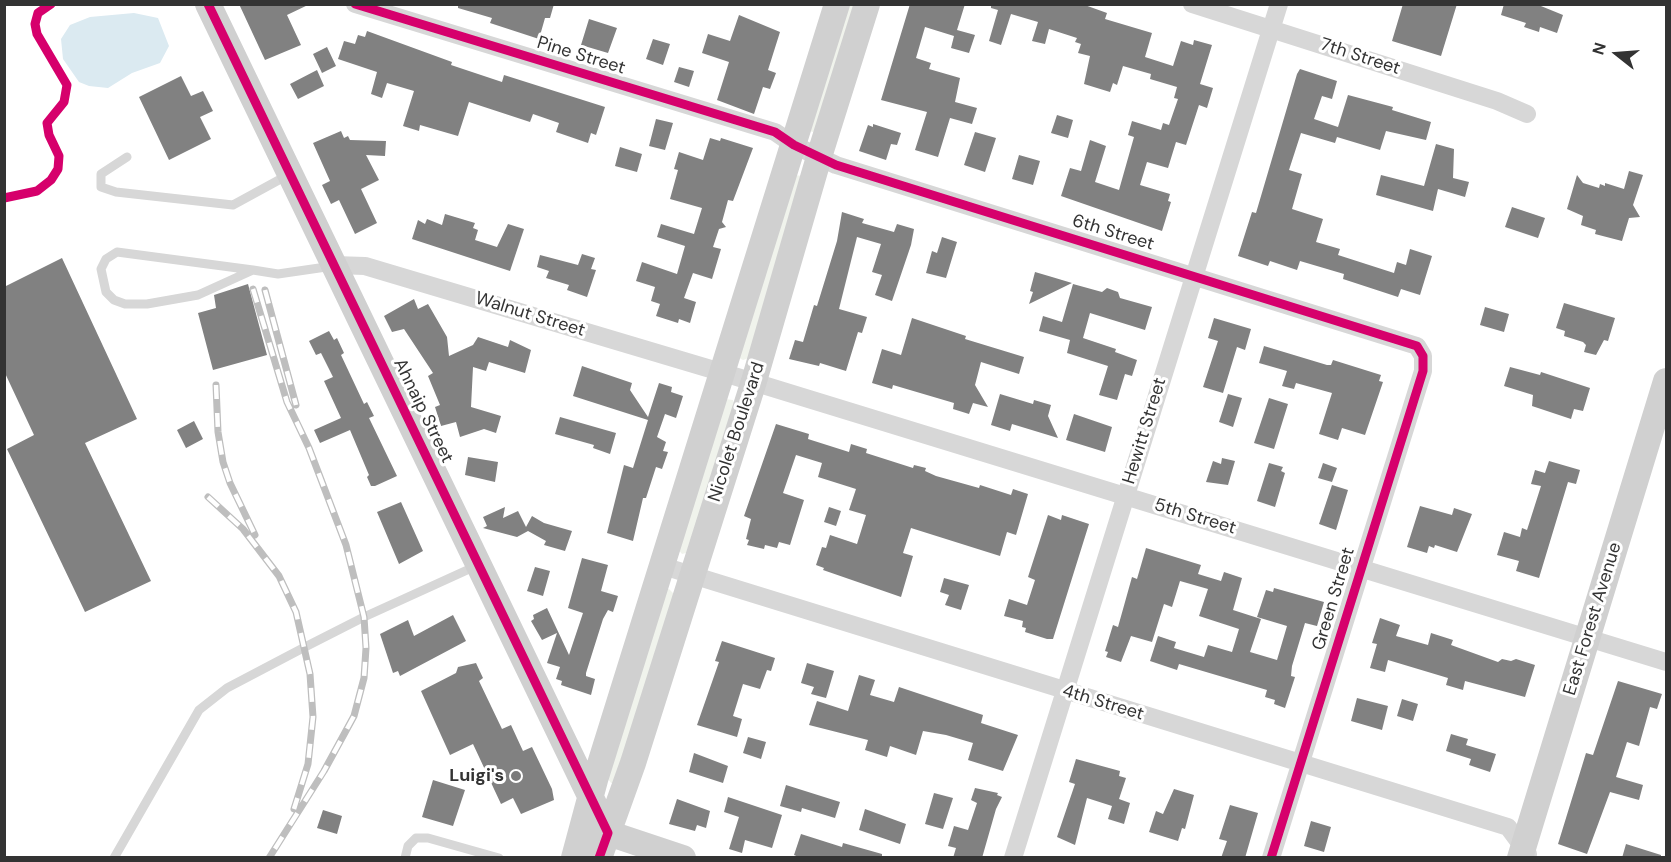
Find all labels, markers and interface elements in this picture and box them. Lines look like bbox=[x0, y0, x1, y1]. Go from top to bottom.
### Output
north arrow bbox=[1587, 24, 1647, 84]
street label: Pine Street bbox=[534, 32, 628, 80]
street label: 7th Street bbox=[1317, 34, 1403, 80]
text: N bbox=[1588, 40, 1611, 57]
street label: 6th Street bbox=[1069, 210, 1157, 256]
street label: Walnut Street bbox=[472, 288, 588, 342]
street label: Ahnaip Street bbox=[388, 355, 458, 467]
street label: Nicolet Boulevard bbox=[704, 359, 770, 505]
street label: Hewitt Street bbox=[1119, 375, 1171, 487]
street label: 5th Street bbox=[1152, 494, 1238, 540]
street label: East Forest Avenue bbox=[1559, 540, 1627, 698]
street label: Green Street bbox=[1308, 545, 1360, 653]
street label: 4th Street bbox=[1060, 680, 1146, 726]
place label: Luigi's bbox=[449, 765, 504, 787]
marker: Luigi's bbox=[509, 769, 523, 783]

